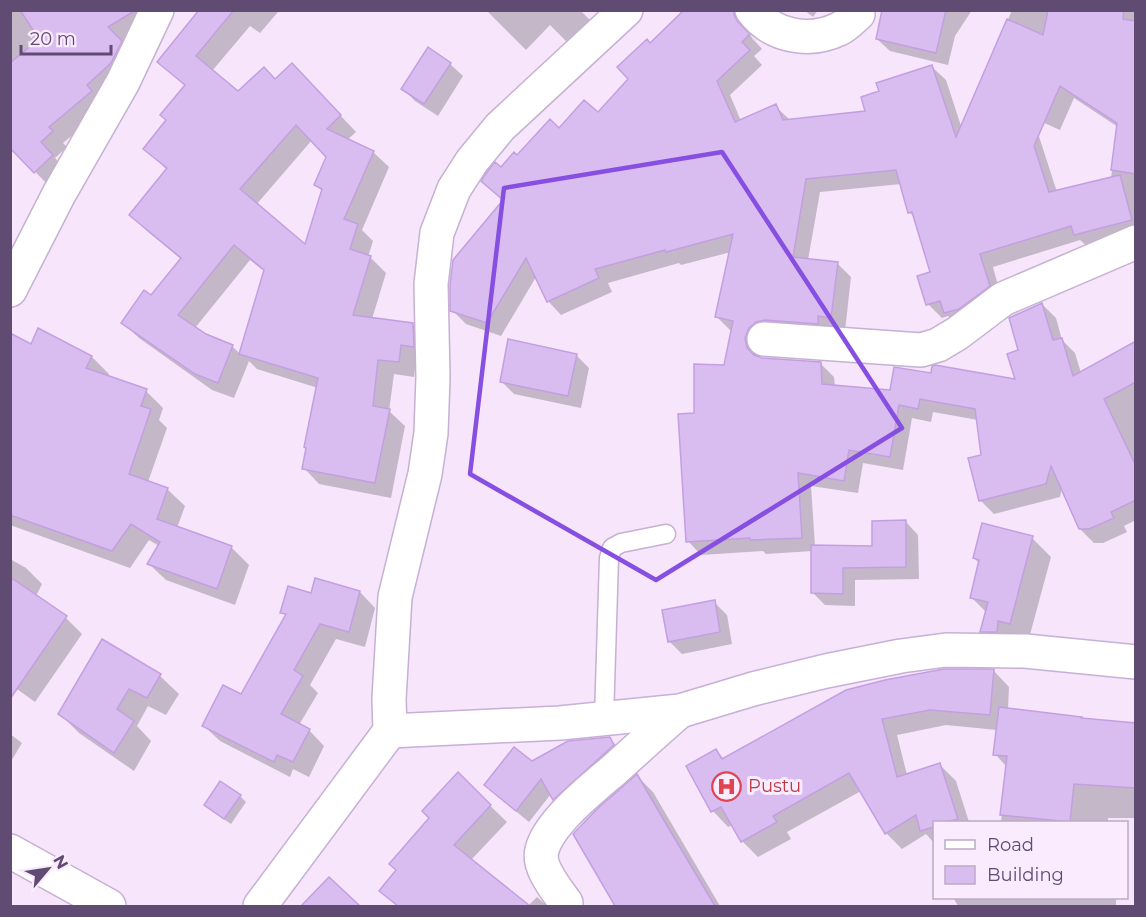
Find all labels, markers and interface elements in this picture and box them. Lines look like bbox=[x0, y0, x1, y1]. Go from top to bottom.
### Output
scale bar bbox=[21, 18, 111, 56]
text: 20 m bbox=[30, 28, 76, 50]
hospital icon: Pustu bbox=[711, 770, 743, 802]
place label: Pustu bbox=[748, 775, 801, 797]
legend bbox=[933, 821, 1128, 899]
text: Road bbox=[987, 834, 1034, 856]
north arrow bbox=[18, 839, 78, 899]
text: N bbox=[49, 852, 72, 872]
text: Building bbox=[987, 864, 1064, 886]

